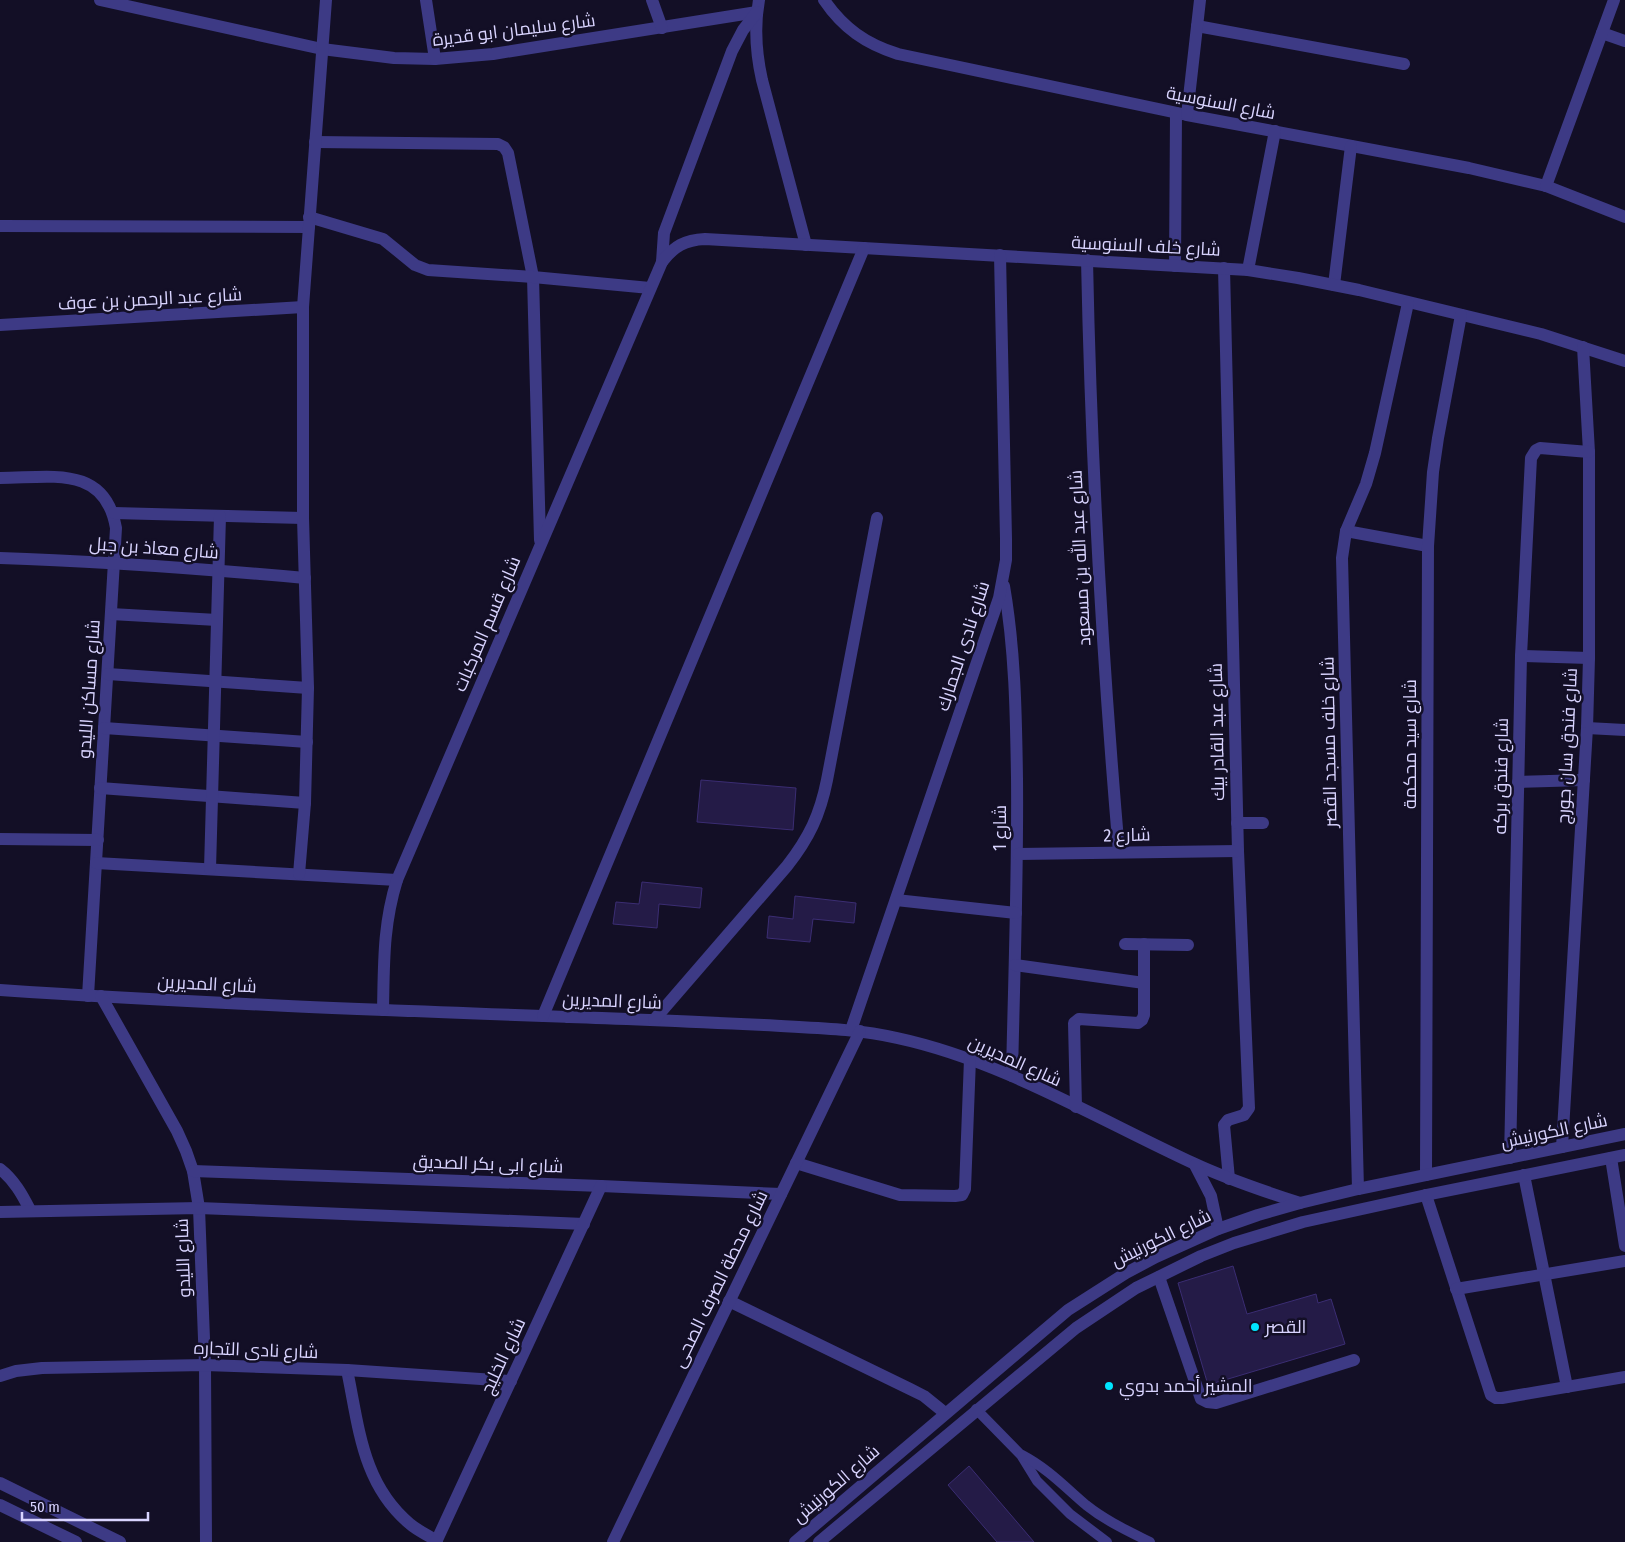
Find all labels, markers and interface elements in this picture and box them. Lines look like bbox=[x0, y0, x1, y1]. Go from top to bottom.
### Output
street label: شارع سليمان ابو قديرة bbox=[431, 9, 597, 52]
street label: شارع السنوسية bbox=[1164, 82, 1277, 125]
street label: شارع خلف السنوسية bbox=[1071, 231, 1221, 262]
street label: شارع عبد الرحمن بن عوف bbox=[57, 283, 243, 316]
street label: شارع عبد الله بن مسعود bbox=[1063, 469, 1097, 647]
street label: شارع معاذ بن جبل bbox=[88, 532, 220, 564]
street label: شارع قسم المركبات bbox=[449, 553, 526, 695]
street label: شارع نادى الجمارك bbox=[932, 578, 995, 714]
street label: شارع مساكن الليدو bbox=[73, 619, 106, 759]
street label: شارع خلف مسجد القصر bbox=[1317, 656, 1343, 829]
street label: شارع عبد القادر بيك bbox=[1205, 663, 1230, 801]
street label: شارع فندق سان جورج bbox=[1552, 667, 1583, 825]
street label: شارع سيد محكمة bbox=[1399, 679, 1422, 809]
street label: شارع فندق بركه bbox=[1489, 718, 1514, 834]
street label: شارع 1 bbox=[989, 805, 1012, 851]
street label: شارع 2 bbox=[1103, 824, 1151, 847]
street label: شارع المديرين bbox=[157, 970, 257, 999]
street label: شارع المديرين bbox=[562, 988, 662, 1015]
street label: شارع المديرين bbox=[965, 1031, 1065, 1092]
street label: شارع الكورنيش bbox=[1499, 1109, 1610, 1154]
street label: شارع ابى بكر الصديق bbox=[412, 1150, 564, 1179]
street label: شارع محطة الصرف الصحى bbox=[668, 1187, 773, 1372]
street label: شارع الكورنيش bbox=[1107, 1204, 1215, 1273]
street label: شارع الليدو bbox=[171, 1218, 196, 1298]
street label: شارع الخليج bbox=[476, 1314, 531, 1398]
place label: القصر bbox=[1264, 1316, 1306, 1338]
marker: القصر bbox=[1249, 1321, 1261, 1333]
street label: شارع نادى التجاره bbox=[193, 1337, 319, 1364]
place label: المشير أحمد بدوي bbox=[1119, 1375, 1253, 1400]
marker: المشير أحمد بدوي bbox=[1103, 1380, 1115, 1392]
street label: شارع الكورنيش bbox=[788, 1440, 885, 1529]
scale bar bbox=[22, 1490, 149, 1522]
text: 50 m bbox=[30, 1498, 60, 1516]

